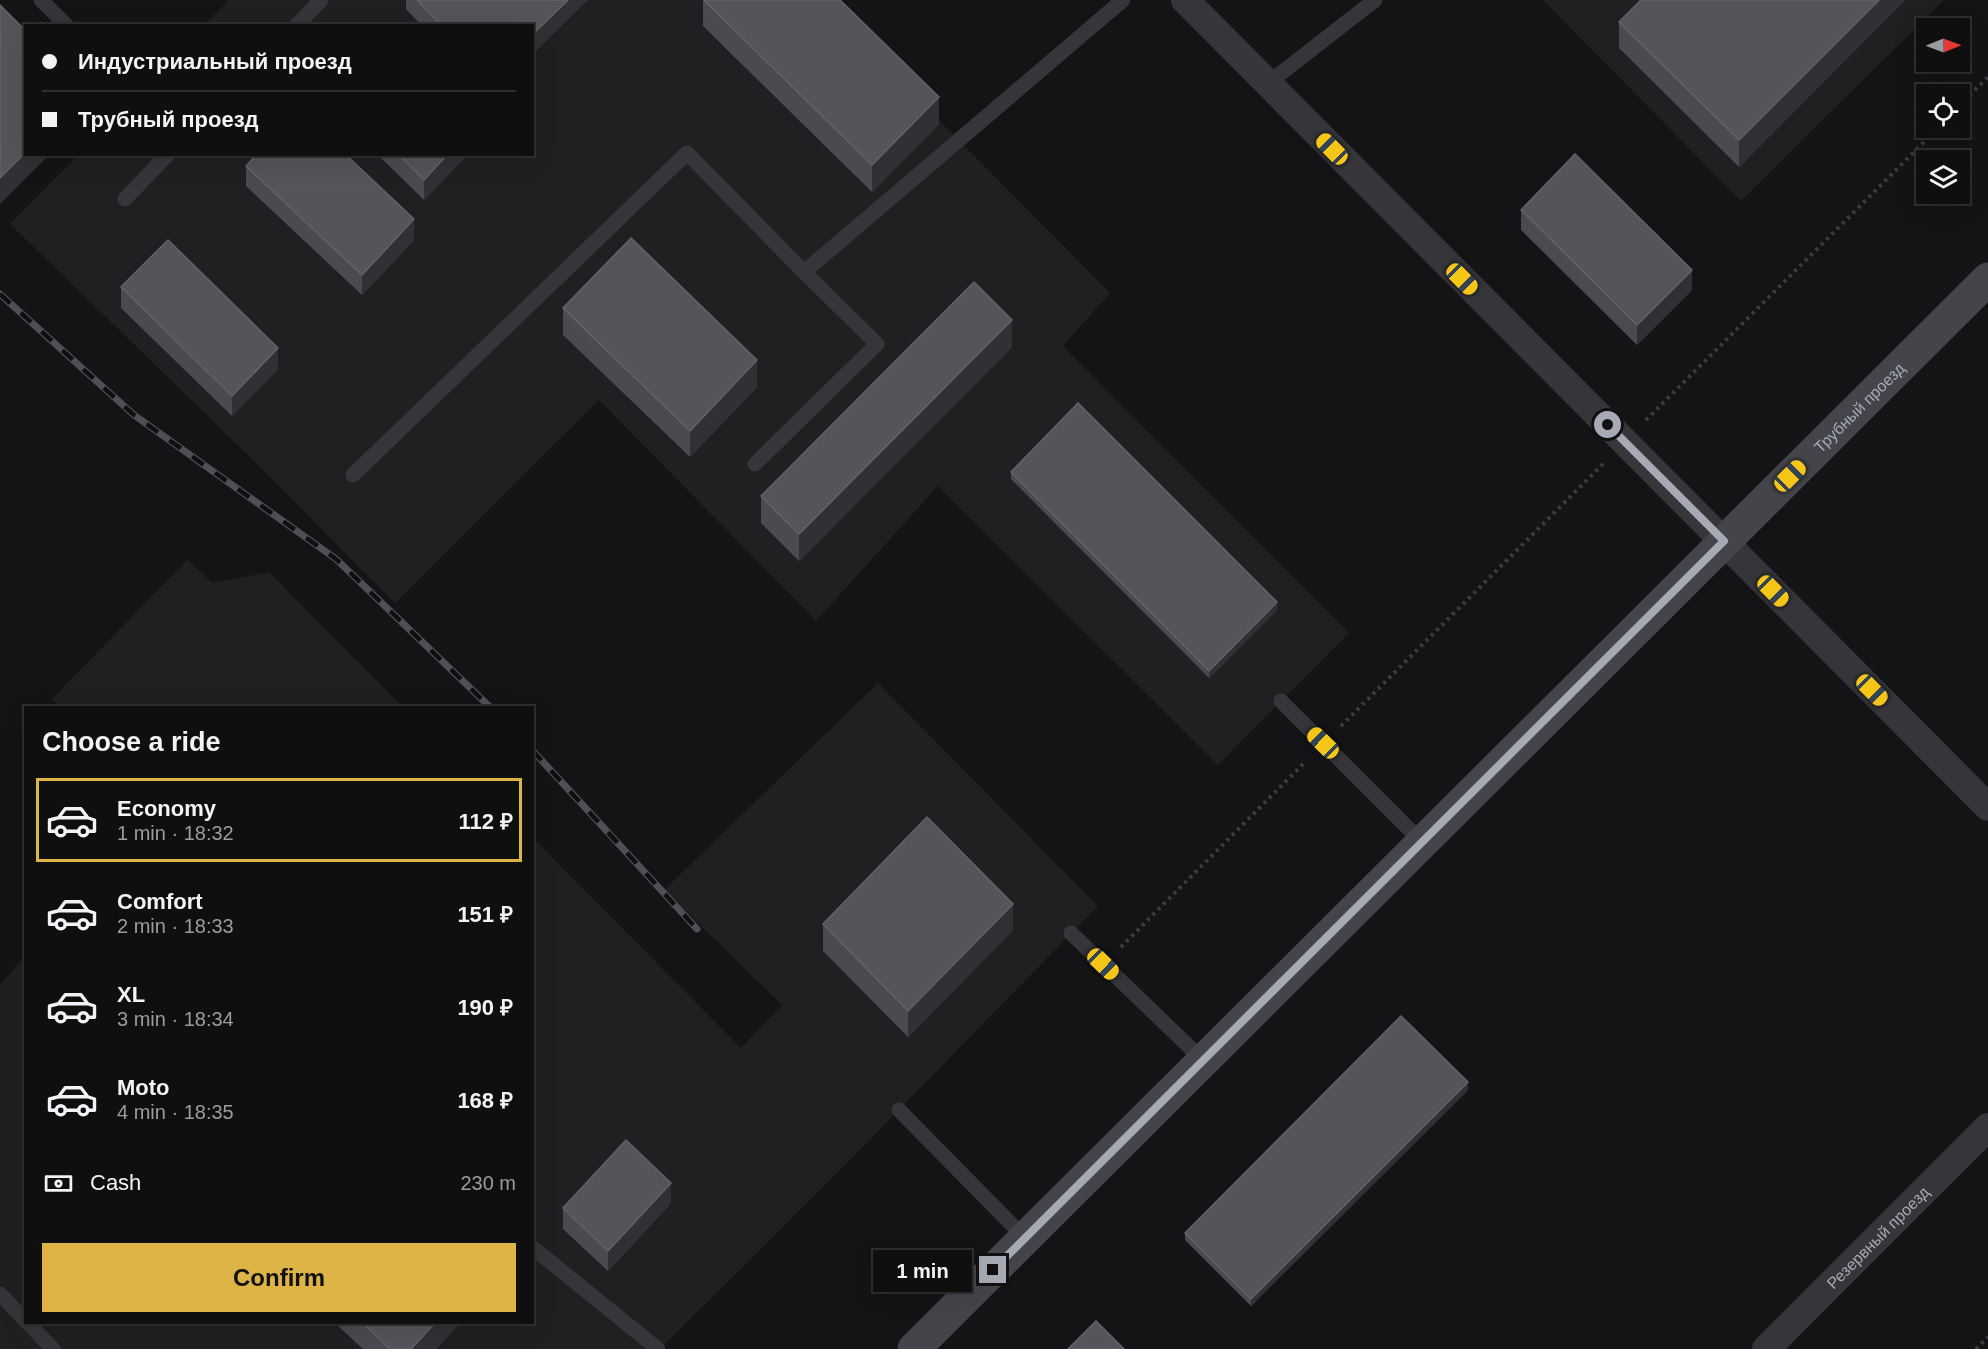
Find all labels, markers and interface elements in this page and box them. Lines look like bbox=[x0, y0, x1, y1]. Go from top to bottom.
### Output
north arrow bbox=[1916, 18, 1970, 72]
map controls bbox=[1916, 18, 1970, 204]
text: Индустриальный проезд bbox=[78, 49, 352, 74]
button: locate bbox=[1916, 84, 1970, 138]
text: Трубный проезд bbox=[78, 107, 259, 132]
car bbox=[1313, 130, 1351, 168]
button: layers bbox=[1916, 150, 1970, 204]
car bbox=[1443, 260, 1481, 298]
street label: Трубный проезд bbox=[1811, 359, 1908, 456]
route start bbox=[1594, 411, 1621, 438]
car bbox=[1771, 457, 1809, 495]
car bbox=[1754, 572, 1792, 610]
car bbox=[1853, 671, 1891, 709]
car bbox=[1304, 724, 1342, 762]
text: Choose a ride bbox=[42, 727, 221, 757]
icon: car bbox=[45, 793, 99, 847]
text: Economy bbox=[117, 796, 216, 821]
text: 112 ₽ bbox=[459, 809, 513, 834]
text: 1 min · 18:32 bbox=[117, 822, 234, 844]
icon: car bbox=[45, 886, 99, 940]
text: Comfort bbox=[117, 889, 203, 914]
text: 151 ₽ bbox=[457, 902, 513, 927]
text: 2 min · 18:33 bbox=[117, 915, 234, 937]
car bbox=[1084, 945, 1122, 983]
icon: car bbox=[45, 979, 99, 1033]
text: XL bbox=[117, 982, 145, 1007]
text: 190 ₽ bbox=[457, 995, 513, 1020]
text: 3 min · 18:34 bbox=[117, 1008, 234, 1030]
icon: car bbox=[45, 1072, 99, 1126]
text: Moto bbox=[117, 1075, 170, 1100]
text: 168 ₽ bbox=[457, 1088, 513, 1113]
text: 4 min · 18:35 bbox=[117, 1101, 234, 1123]
icon: cash bbox=[42, 1167, 75, 1200]
text: Cash bbox=[90, 1170, 141, 1195]
text: 230 m bbox=[460, 1172, 516, 1194]
street label: Резервный проезд bbox=[1824, 1183, 1933, 1292]
button: Confirm bbox=[42, 1243, 516, 1312]
callout: 1 min bbox=[873, 1249, 972, 1291]
route end bbox=[979, 1256, 1006, 1283]
text: 1 min bbox=[896, 1260, 949, 1282]

